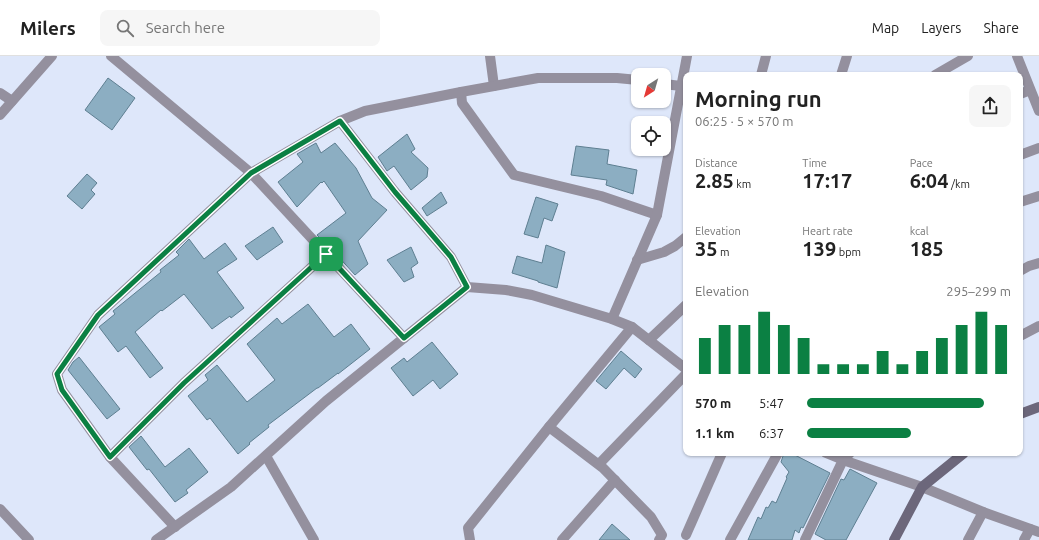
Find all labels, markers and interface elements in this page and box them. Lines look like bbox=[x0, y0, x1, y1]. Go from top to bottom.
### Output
search box bbox=[100, 10, 380, 46]
text: Milers bbox=[20, 17, 76, 39]
icon: search bbox=[114, 17, 136, 39]
text: Search here bbox=[146, 19, 225, 36]
text: Map bbox=[872, 20, 899, 36]
text: Layers bbox=[921, 20, 961, 36]
text: Share bbox=[983, 20, 1019, 36]
north arrow bbox=[631, 68, 671, 108]
map controls bbox=[631, 68, 671, 156]
button: share bbox=[969, 85, 1011, 127]
text: Morning run bbox=[695, 86, 822, 111]
text: 06:25 · 5 × 570 m bbox=[695, 114, 794, 128]
button: locate bbox=[631, 116, 671, 156]
text: Distance bbox=[695, 157, 738, 169]
text: Time bbox=[802, 157, 827, 169]
text: Pace bbox=[910, 157, 933, 169]
text: 2.85 bbox=[695, 169, 734, 192]
text: 17:17 bbox=[802, 169, 852, 192]
text: 6:04 bbox=[910, 169, 948, 192]
text: km bbox=[734, 178, 751, 190]
text: /km bbox=[948, 178, 970, 190]
text: Elevation bbox=[695, 225, 741, 237]
text: Heart rate bbox=[802, 225, 853, 237]
text: kcal bbox=[910, 225, 929, 237]
pin bbox=[309, 237, 343, 271]
text: 35 bbox=[695, 237, 718, 260]
text: 139 bbox=[802, 237, 836, 260]
text: 185 bbox=[910, 237, 944, 260]
icon: arrive bbox=[315, 243, 337, 265]
text: m bbox=[718, 246, 730, 258]
text: bpm bbox=[836, 246, 861, 258]
text: Elevation bbox=[695, 284, 749, 298]
text: 295–299 m bbox=[946, 284, 1011, 298]
text: 570 m bbox=[695, 396, 731, 410]
text: 5:47 bbox=[759, 396, 784, 410]
text: 1.1 km bbox=[695, 426, 734, 440]
text: 6:37 bbox=[759, 426, 784, 440]

